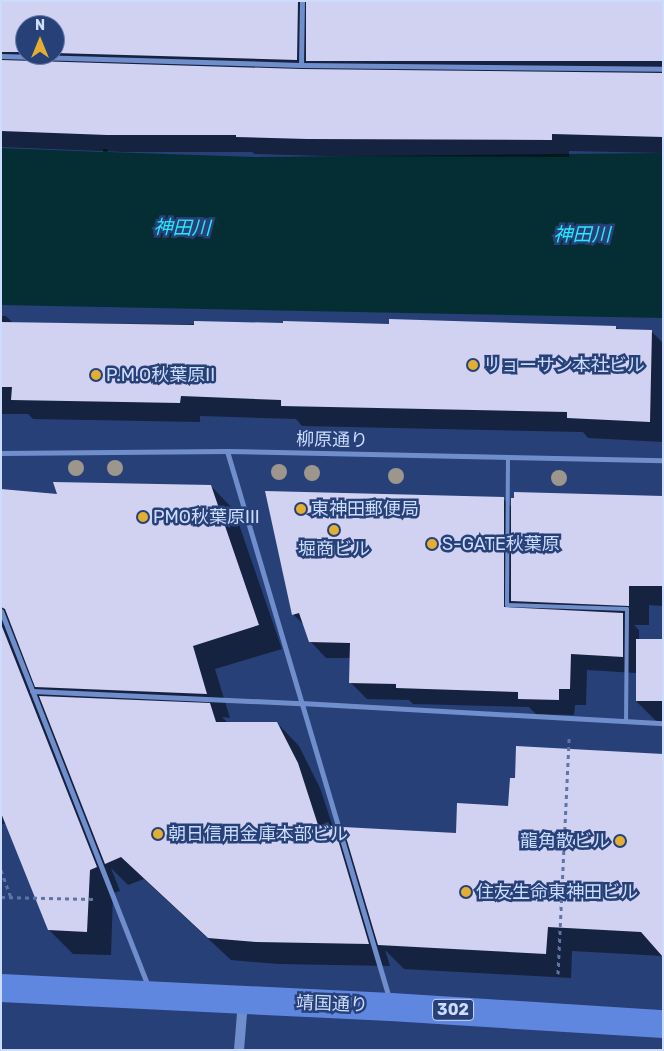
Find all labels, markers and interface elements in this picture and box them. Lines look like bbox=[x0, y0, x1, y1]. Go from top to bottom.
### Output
north arrow bbox=[15, 15, 65, 65]
text: N bbox=[35, 17, 45, 34]
water label: 神田川 bbox=[153, 216, 211, 240]
water label: 神田川 bbox=[554, 224, 610, 246]
place label: リョーサン本社ビル bbox=[483, 354, 645, 376]
marker: リョーサン本社ビル bbox=[467, 359, 479, 371]
place label: P.M.O秋葉原II bbox=[106, 364, 215, 386]
marker: P.M.O秋葉原II bbox=[90, 369, 102, 381]
street label: 柳原通り bbox=[296, 429, 368, 451]
place label: 東神田郵便局 bbox=[311, 498, 419, 520]
marker: 東神田郵便局 bbox=[295, 503, 307, 515]
place label: PMO秋葉原III bbox=[153, 506, 260, 528]
marker: PMO秋葉原III bbox=[137, 511, 149, 523]
marker: 堀商ビル bbox=[328, 524, 340, 536]
place label: S-GATE秋葉原 bbox=[442, 533, 560, 555]
place label: 堀商ビル bbox=[298, 538, 370, 560]
marker: S-GATE秋葉原 bbox=[426, 538, 438, 550]
place label: 朝日信用金庫本部ビル bbox=[168, 823, 348, 845]
marker: 朝日信用金庫本部ビル bbox=[152, 828, 164, 840]
place label: 龍角散ビル bbox=[520, 830, 610, 852]
marker: 龍角散ビル bbox=[614, 835, 626, 847]
place label: 住友生命東神田ビル bbox=[476, 881, 638, 903]
marker: 住友生命東神田ビル bbox=[460, 886, 472, 898]
street label: 靖国通り bbox=[296, 992, 368, 1016]
road number: 302 bbox=[432, 996, 474, 1024]

